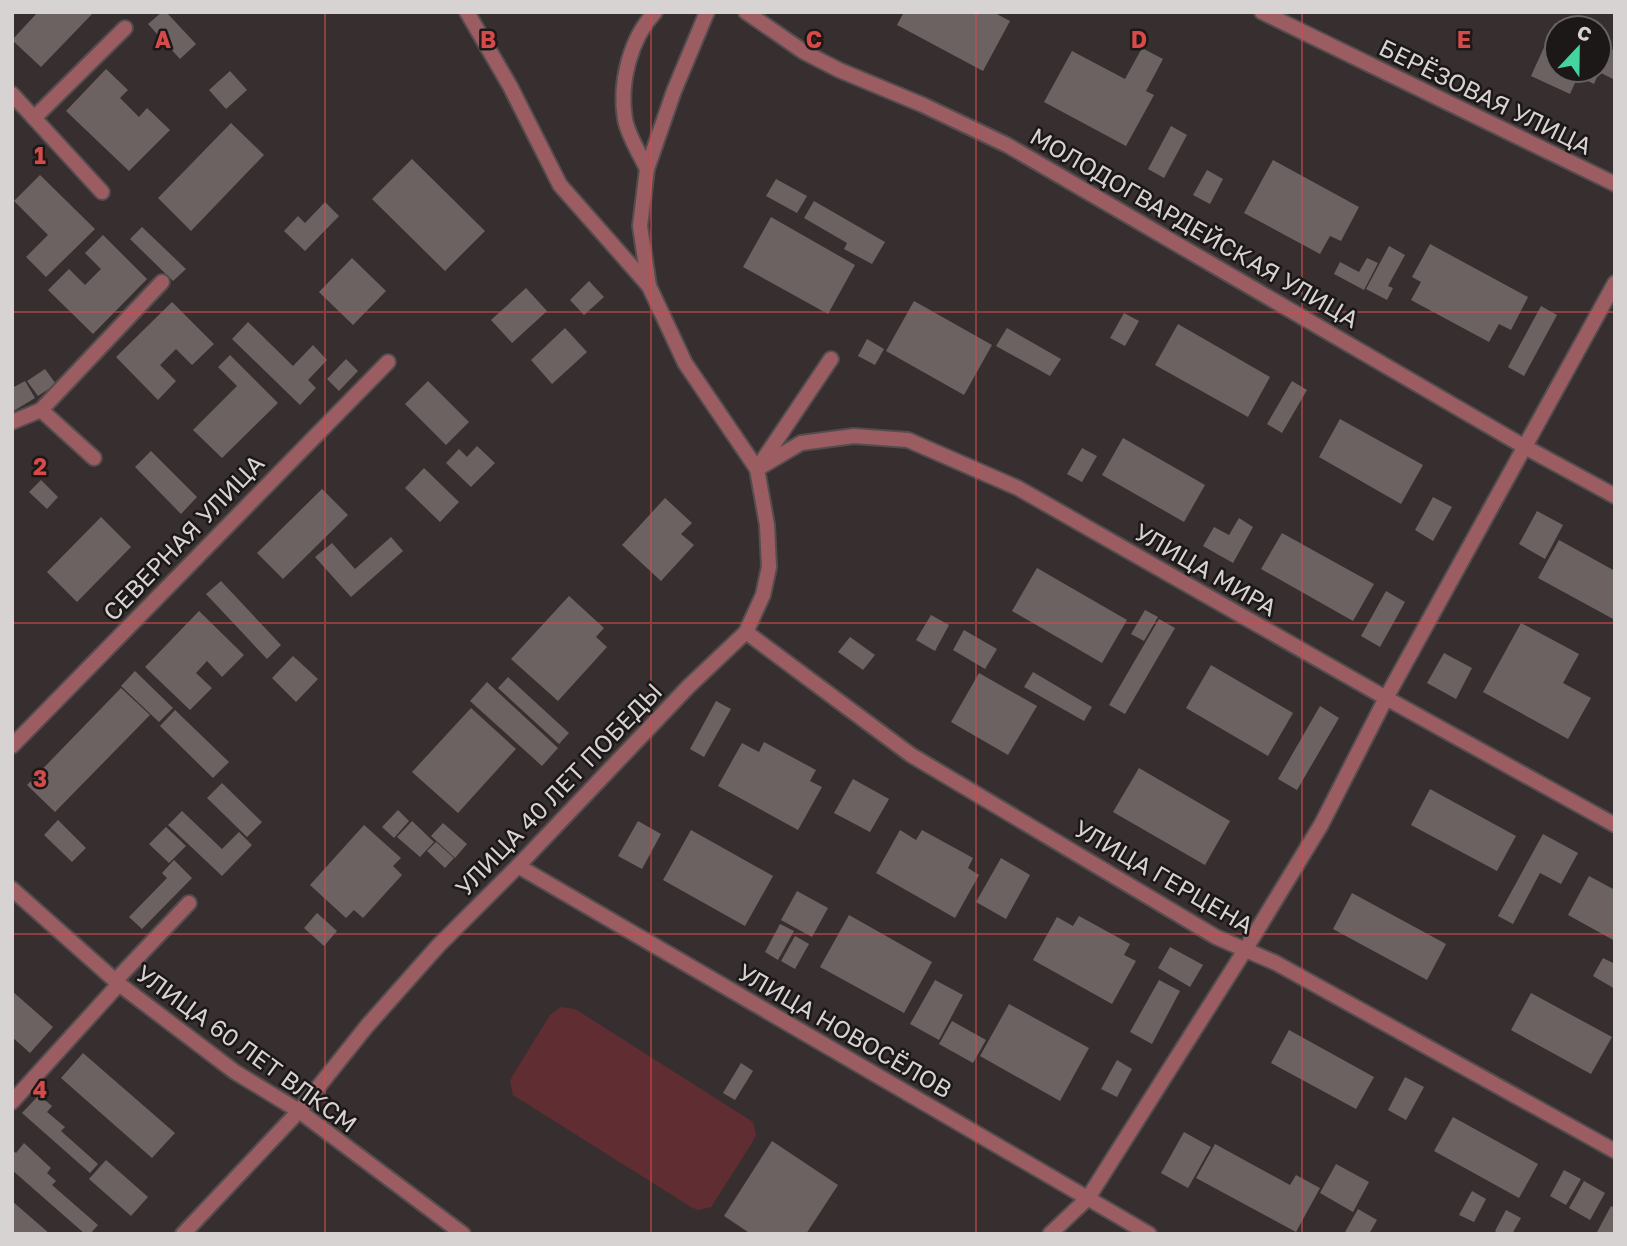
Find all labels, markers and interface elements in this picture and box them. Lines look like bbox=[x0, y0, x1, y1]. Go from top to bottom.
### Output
north arrow bbox=[1543, 14, 1613, 84]
text: С bbox=[1574, 20, 1595, 46]
text: A bbox=[155, 25, 172, 53]
text: B bbox=[480, 25, 496, 53]
text: C bbox=[806, 25, 822, 53]
text: D bbox=[1131, 25, 1147, 53]
text: E bbox=[1457, 25, 1471, 53]
street label: БЕРЁЗОВАЯ УЛИЦА bbox=[1375, 32, 1597, 160]
street label: МОЛОДОГВАРДЕЙСКАЯ УЛИЦА bbox=[1025, 121, 1365, 333]
text: 1 bbox=[34, 141, 46, 169]
street label: СЕВЕРНАЯ УЛИЦА bbox=[96, 448, 270, 626]
text: 2 bbox=[33, 452, 47, 480]
street label: УЛИЦА МИРА bbox=[1129, 516, 1283, 622]
street label: УЛИЦА 40 ЛЕТ ПОБЕДЫ bbox=[449, 676, 667, 902]
text: 3 bbox=[33, 764, 47, 792]
street label: УЛИЦА ГЕРЦЕНА bbox=[1069, 813, 1259, 939]
street label: УЛИЦА НОВОСЁЛОВ bbox=[733, 957, 957, 1103]
street label: УЛИЦА 60 ЛЕТ ВЛКСМ bbox=[131, 958, 363, 1138]
text: 4 bbox=[33, 1075, 47, 1103]

